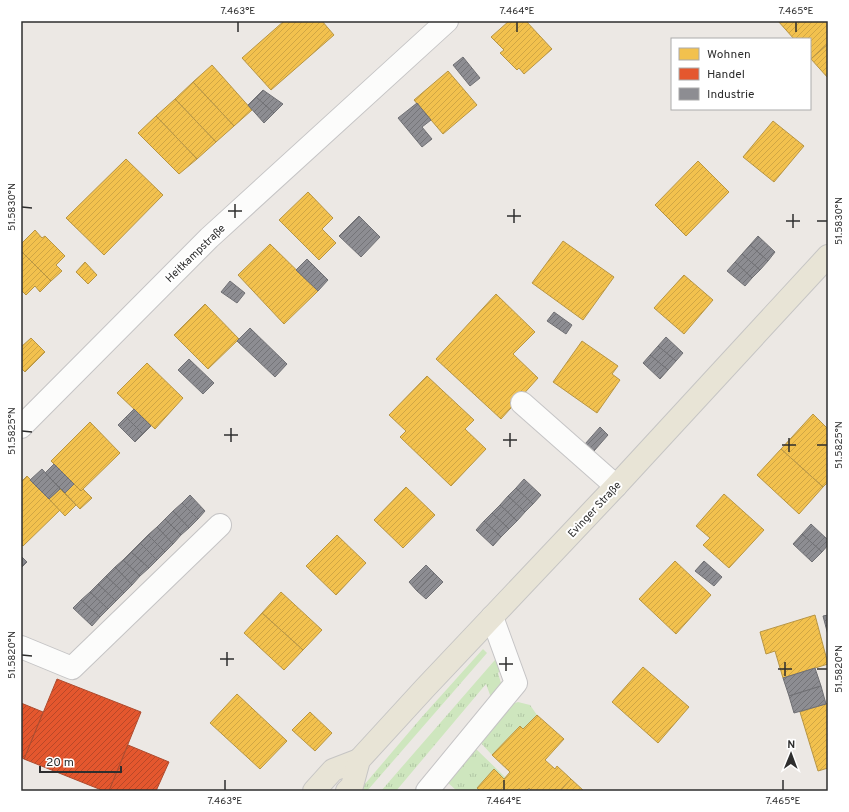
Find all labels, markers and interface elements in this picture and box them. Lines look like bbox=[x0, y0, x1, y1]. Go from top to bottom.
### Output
text: 7.463°E bbox=[221, 5, 255, 18]
text: 7.464°E bbox=[500, 5, 534, 18]
text: 7.465°E bbox=[779, 5, 813, 18]
legend bbox=[671, 38, 811, 110]
text: Wohnen bbox=[707, 47, 751, 63]
text: Handel bbox=[707, 67, 745, 83]
text: Industrie bbox=[707, 87, 755, 103]
text: 51.5830°N bbox=[6, 183, 19, 231]
text: 51.5830°N bbox=[833, 197, 846, 245]
street label: Heitkampstraße bbox=[163, 222, 229, 286]
text: 51.5825°N bbox=[6, 407, 19, 455]
text: 51.5825°N bbox=[833, 421, 846, 469]
street label: Evinger Straße bbox=[565, 479, 624, 541]
text: 51.5820°N bbox=[6, 631, 19, 679]
text: 51.5820°N bbox=[833, 645, 846, 693]
north arrow bbox=[771, 734, 811, 774]
text: N bbox=[787, 738, 795, 752]
scale bar bbox=[40, 748, 121, 774]
text: 20 m bbox=[46, 755, 74, 771]
text: 7.463°E bbox=[208, 795, 242, 808]
text: 7.464°E bbox=[487, 795, 521, 808]
text: 7.465°E bbox=[766, 795, 800, 808]

